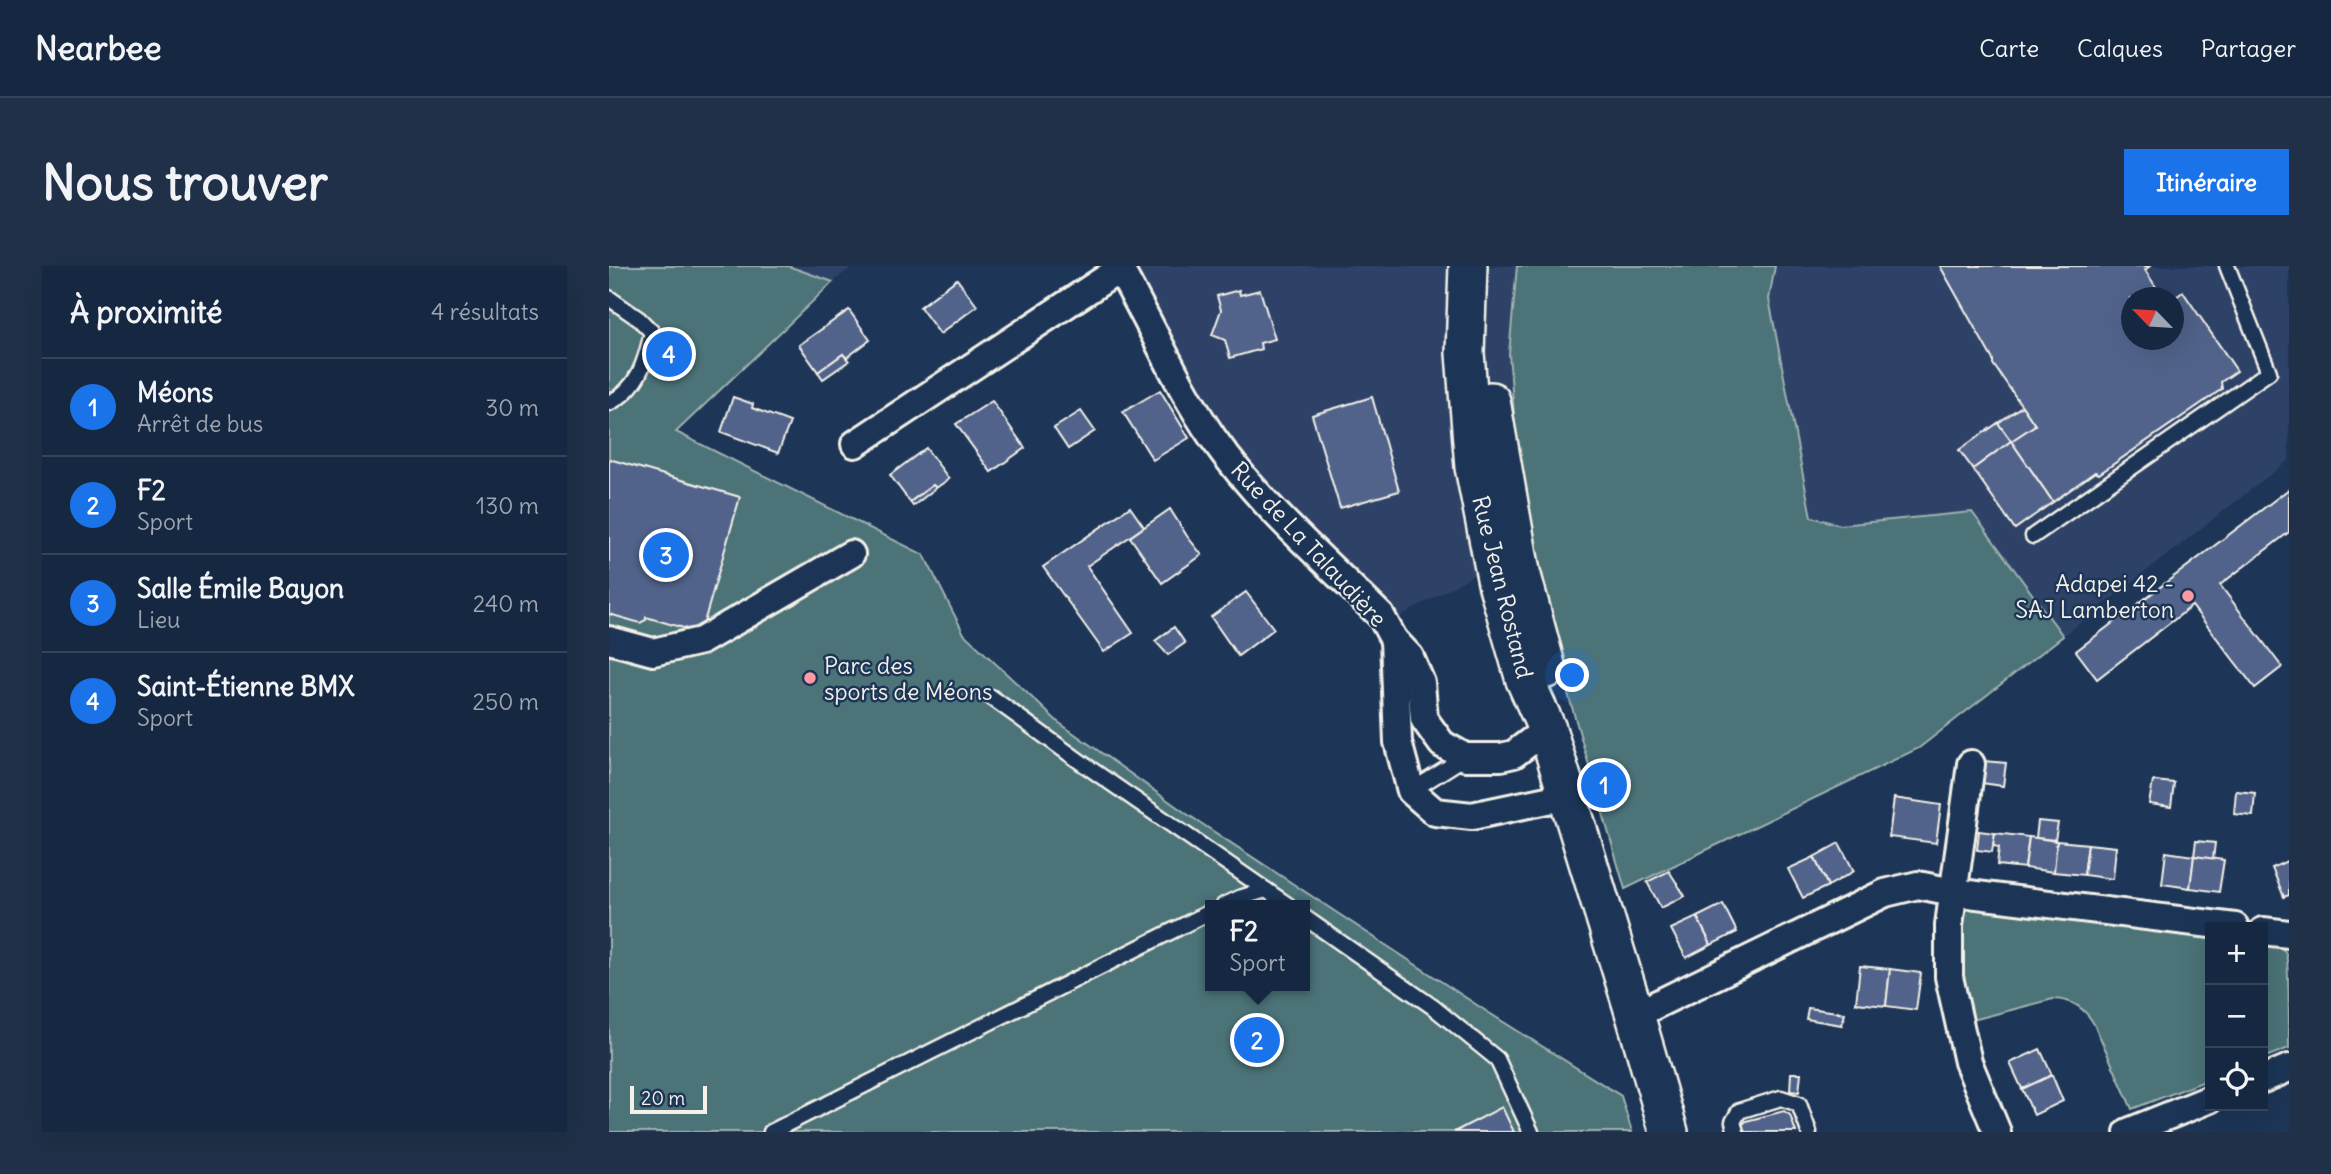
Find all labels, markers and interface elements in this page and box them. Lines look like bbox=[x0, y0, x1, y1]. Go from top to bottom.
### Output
text: Nearbee bbox=[35, 27, 161, 69]
text: Carte bbox=[1979, 33, 2039, 63]
text: Calques bbox=[2077, 33, 2163, 63]
text: Partager bbox=[2201, 33, 2296, 63]
button: Itinéraire bbox=[2124, 149, 2289, 215]
text: Nous trouver bbox=[42, 152, 328, 213]
north arrow bbox=[2121, 287, 2184, 350]
text: À proximité bbox=[70, 293, 222, 331]
text: 4 résultats bbox=[431, 297, 539, 326]
pin: 4 bbox=[646, 328, 692, 380]
text: Méons bbox=[137, 376, 213, 409]
text: 1 bbox=[88, 393, 98, 422]
text: 30 m bbox=[485, 393, 539, 422]
text: Arrêt de bus bbox=[137, 409, 263, 438]
street label: Rue de La Talaudière bbox=[1225, 455, 1393, 633]
text: F2 bbox=[137, 474, 166, 507]
text: 2 bbox=[87, 491, 99, 520]
text: 130 m bbox=[476, 491, 539, 520]
street label: Rue Jean Rostand bbox=[1466, 493, 1540, 681]
text: Sport bbox=[137, 507, 193, 536]
pin: 3 bbox=[643, 529, 689, 581]
place label: Adapei 42 - SAJ Lamberton bbox=[2015, 569, 2174, 624]
text: Salle Émile Bayon bbox=[137, 572, 344, 605]
marker: Adapei 42 - SAJ Lamberton bbox=[2180, 588, 2196, 604]
text: 3 bbox=[86, 589, 100, 618]
text: 240 m bbox=[473, 589, 539, 618]
text: Lieu bbox=[137, 605, 181, 634]
place label: Parc des sports de Méons bbox=[824, 651, 992, 706]
your location bbox=[1555, 658, 1589, 692]
text: Saint-Étienne BMX bbox=[137, 670, 355, 703]
marker: Parc des sports de Méons bbox=[802, 670, 818, 686]
text: 4 bbox=[86, 687, 100, 716]
text: 250 m bbox=[472, 687, 539, 716]
text: Sport bbox=[137, 703, 193, 732]
pin: 1 bbox=[1581, 759, 1627, 811]
popup bbox=[1205, 900, 1310, 991]
text: F2 bbox=[1230, 915, 1258, 948]
map controls bbox=[2205, 922, 2268, 1111]
button: + bbox=[2205, 922, 2268, 985]
text: Sport bbox=[1230, 948, 1285, 977]
button: − bbox=[2205, 985, 2268, 1048]
pin: 2 bbox=[1234, 1014, 1280, 1066]
button: locate bbox=[2205, 1048, 2268, 1111]
scale bar bbox=[630, 1083, 707, 1115]
text: 20 m bbox=[641, 1086, 685, 1110]

